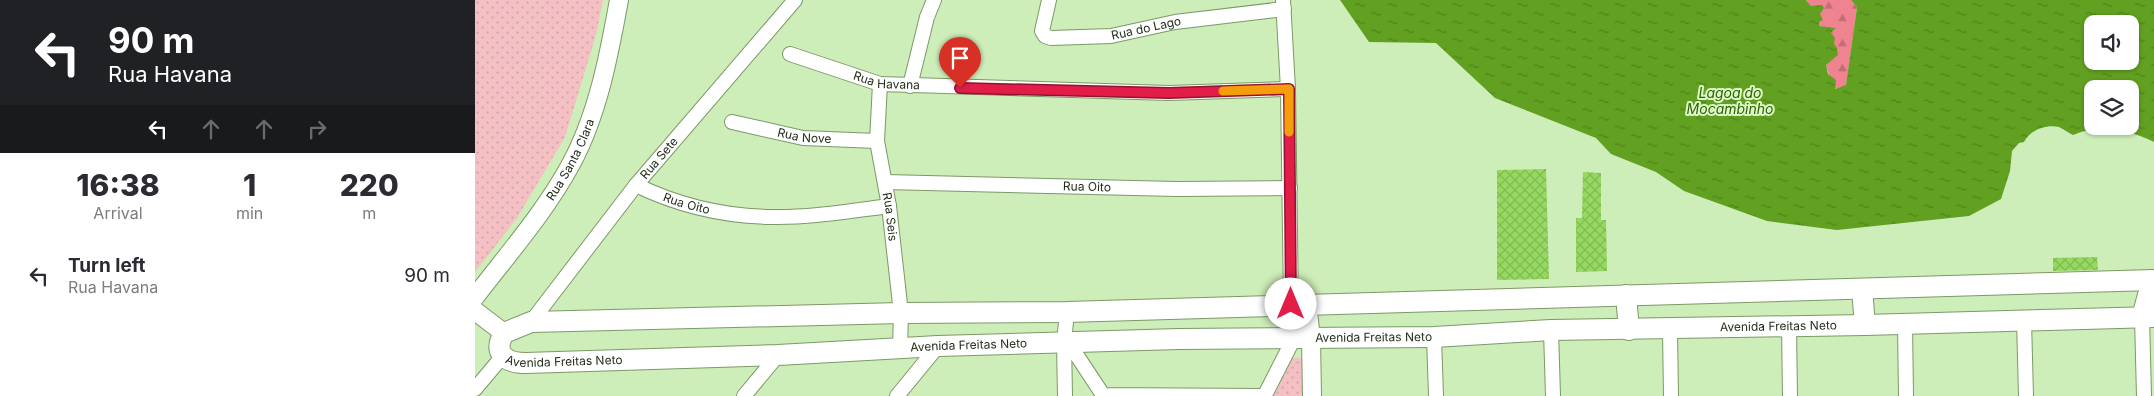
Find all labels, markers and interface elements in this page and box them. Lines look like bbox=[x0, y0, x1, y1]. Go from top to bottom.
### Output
street label: Rua do Lago bbox=[1110, 13, 1182, 43]
map controls bbox=[2084, 15, 2139, 135]
button: sound bbox=[2084, 15, 2139, 70]
text: 90 m bbox=[108, 19, 195, 61]
icon: left bbox=[25, 20, 90, 85]
pin bbox=[939, 37, 981, 88]
icon: arrive bbox=[946, 44, 974, 72]
text: Rua Havana bbox=[108, 61, 232, 87]
street label: Rua Havana bbox=[851, 68, 920, 92]
button: layers bbox=[2084, 80, 2139, 135]
water label: Lagoa do Mocambinho bbox=[1687, 84, 1773, 117]
icon: left bbox=[144, 115, 172, 143]
icon: ahead bbox=[197, 115, 225, 143]
icon: ahead bbox=[250, 115, 278, 143]
icon: right bbox=[303, 115, 331, 143]
street label: Rua Santa Clara bbox=[543, 116, 597, 203]
street label: Rua Nove bbox=[776, 124, 832, 146]
street label: Rua Sete bbox=[637, 134, 681, 182]
text: 16:38 bbox=[76, 167, 160, 203]
text: 1 bbox=[243, 167, 256, 203]
text: 220 bbox=[340, 167, 399, 203]
street label: Rua Oito bbox=[1063, 178, 1111, 194]
street label: Rua Oito bbox=[661, 189, 711, 217]
street label: Rua Seis bbox=[880, 191, 901, 242]
text: Arrival bbox=[93, 203, 143, 223]
text: min bbox=[236, 203, 263, 223]
text: m bbox=[362, 203, 376, 223]
text: Turn left bbox=[68, 254, 146, 277]
icon: left bbox=[25, 262, 53, 290]
text: 90 m bbox=[404, 264, 450, 287]
text: Rua Havana bbox=[68, 277, 158, 297]
position arrow bbox=[1264, 277, 1316, 329]
street label: Avenida Freitas Neto bbox=[1720, 317, 1837, 334]
street label: Avenida Freitas Neto bbox=[1315, 329, 1432, 345]
street label: Avenida Freitas Neto bbox=[910, 335, 1027, 355]
street label: Avenida Freitas Neto bbox=[503, 351, 623, 370]

